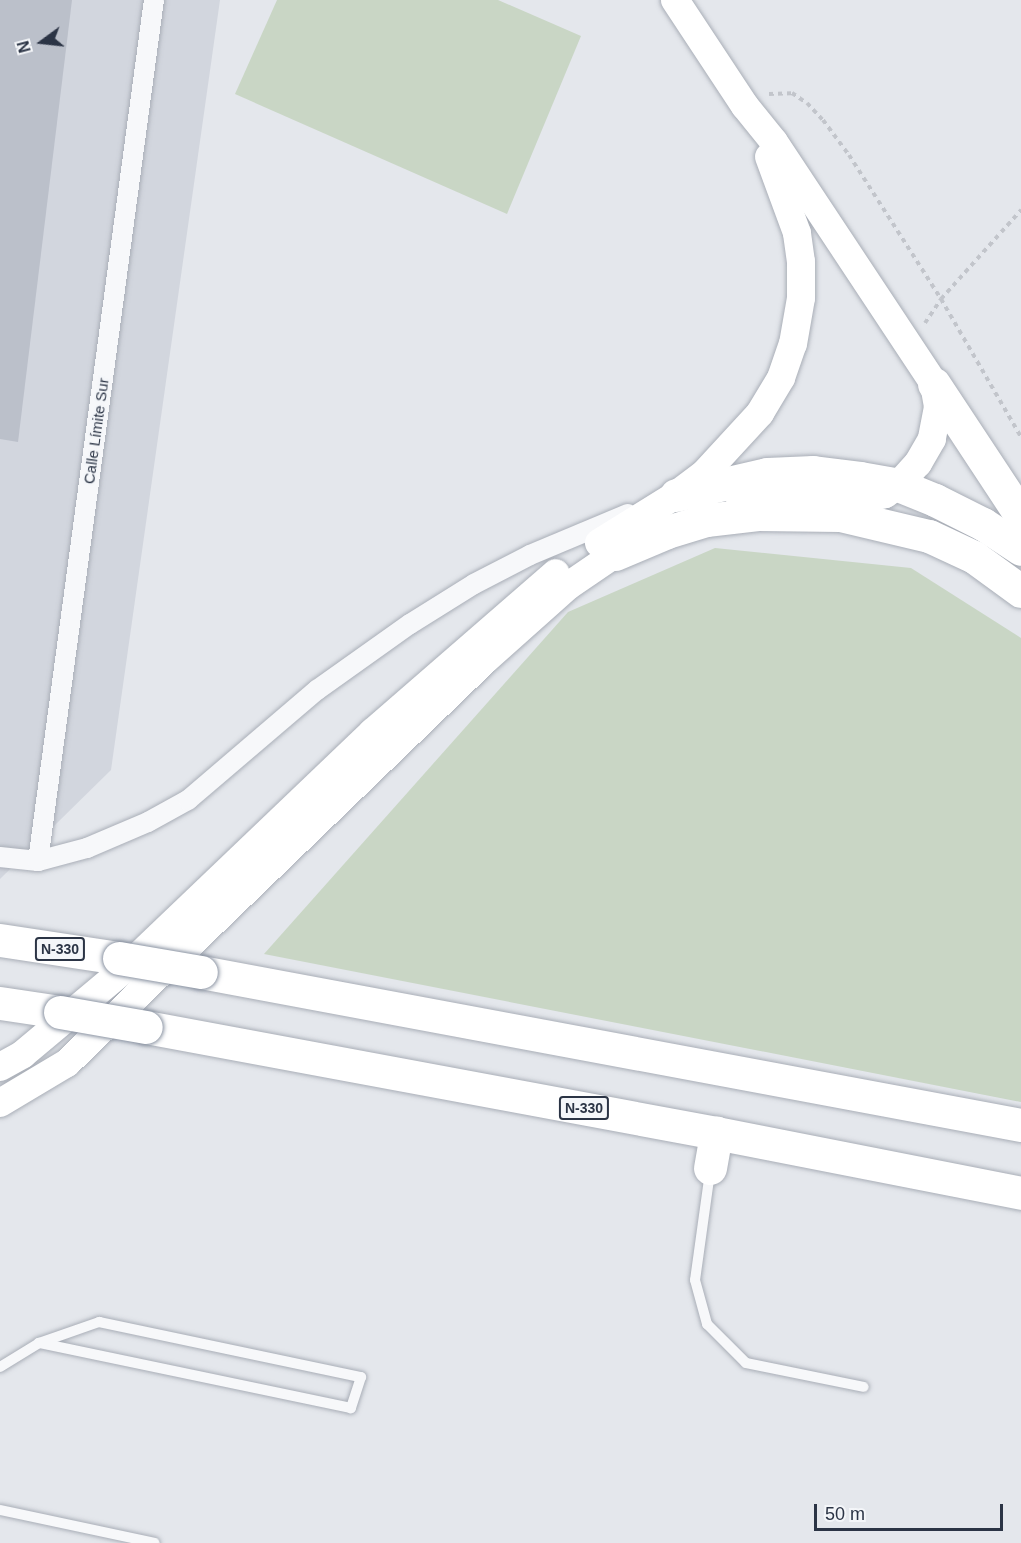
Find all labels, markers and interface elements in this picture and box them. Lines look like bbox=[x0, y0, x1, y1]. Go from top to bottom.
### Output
north arrow bbox=[12, 12, 72, 72]
text: N bbox=[14, 39, 34, 55]
street label: Calle Límite Sur bbox=[80, 377, 112, 485]
road number: N-330 bbox=[34, 938, 86, 960]
road number: N-330 bbox=[558, 1097, 610, 1119]
scale bar bbox=[817, 1492, 1006, 1530]
text: 50 m bbox=[825, 1504, 865, 1524]

